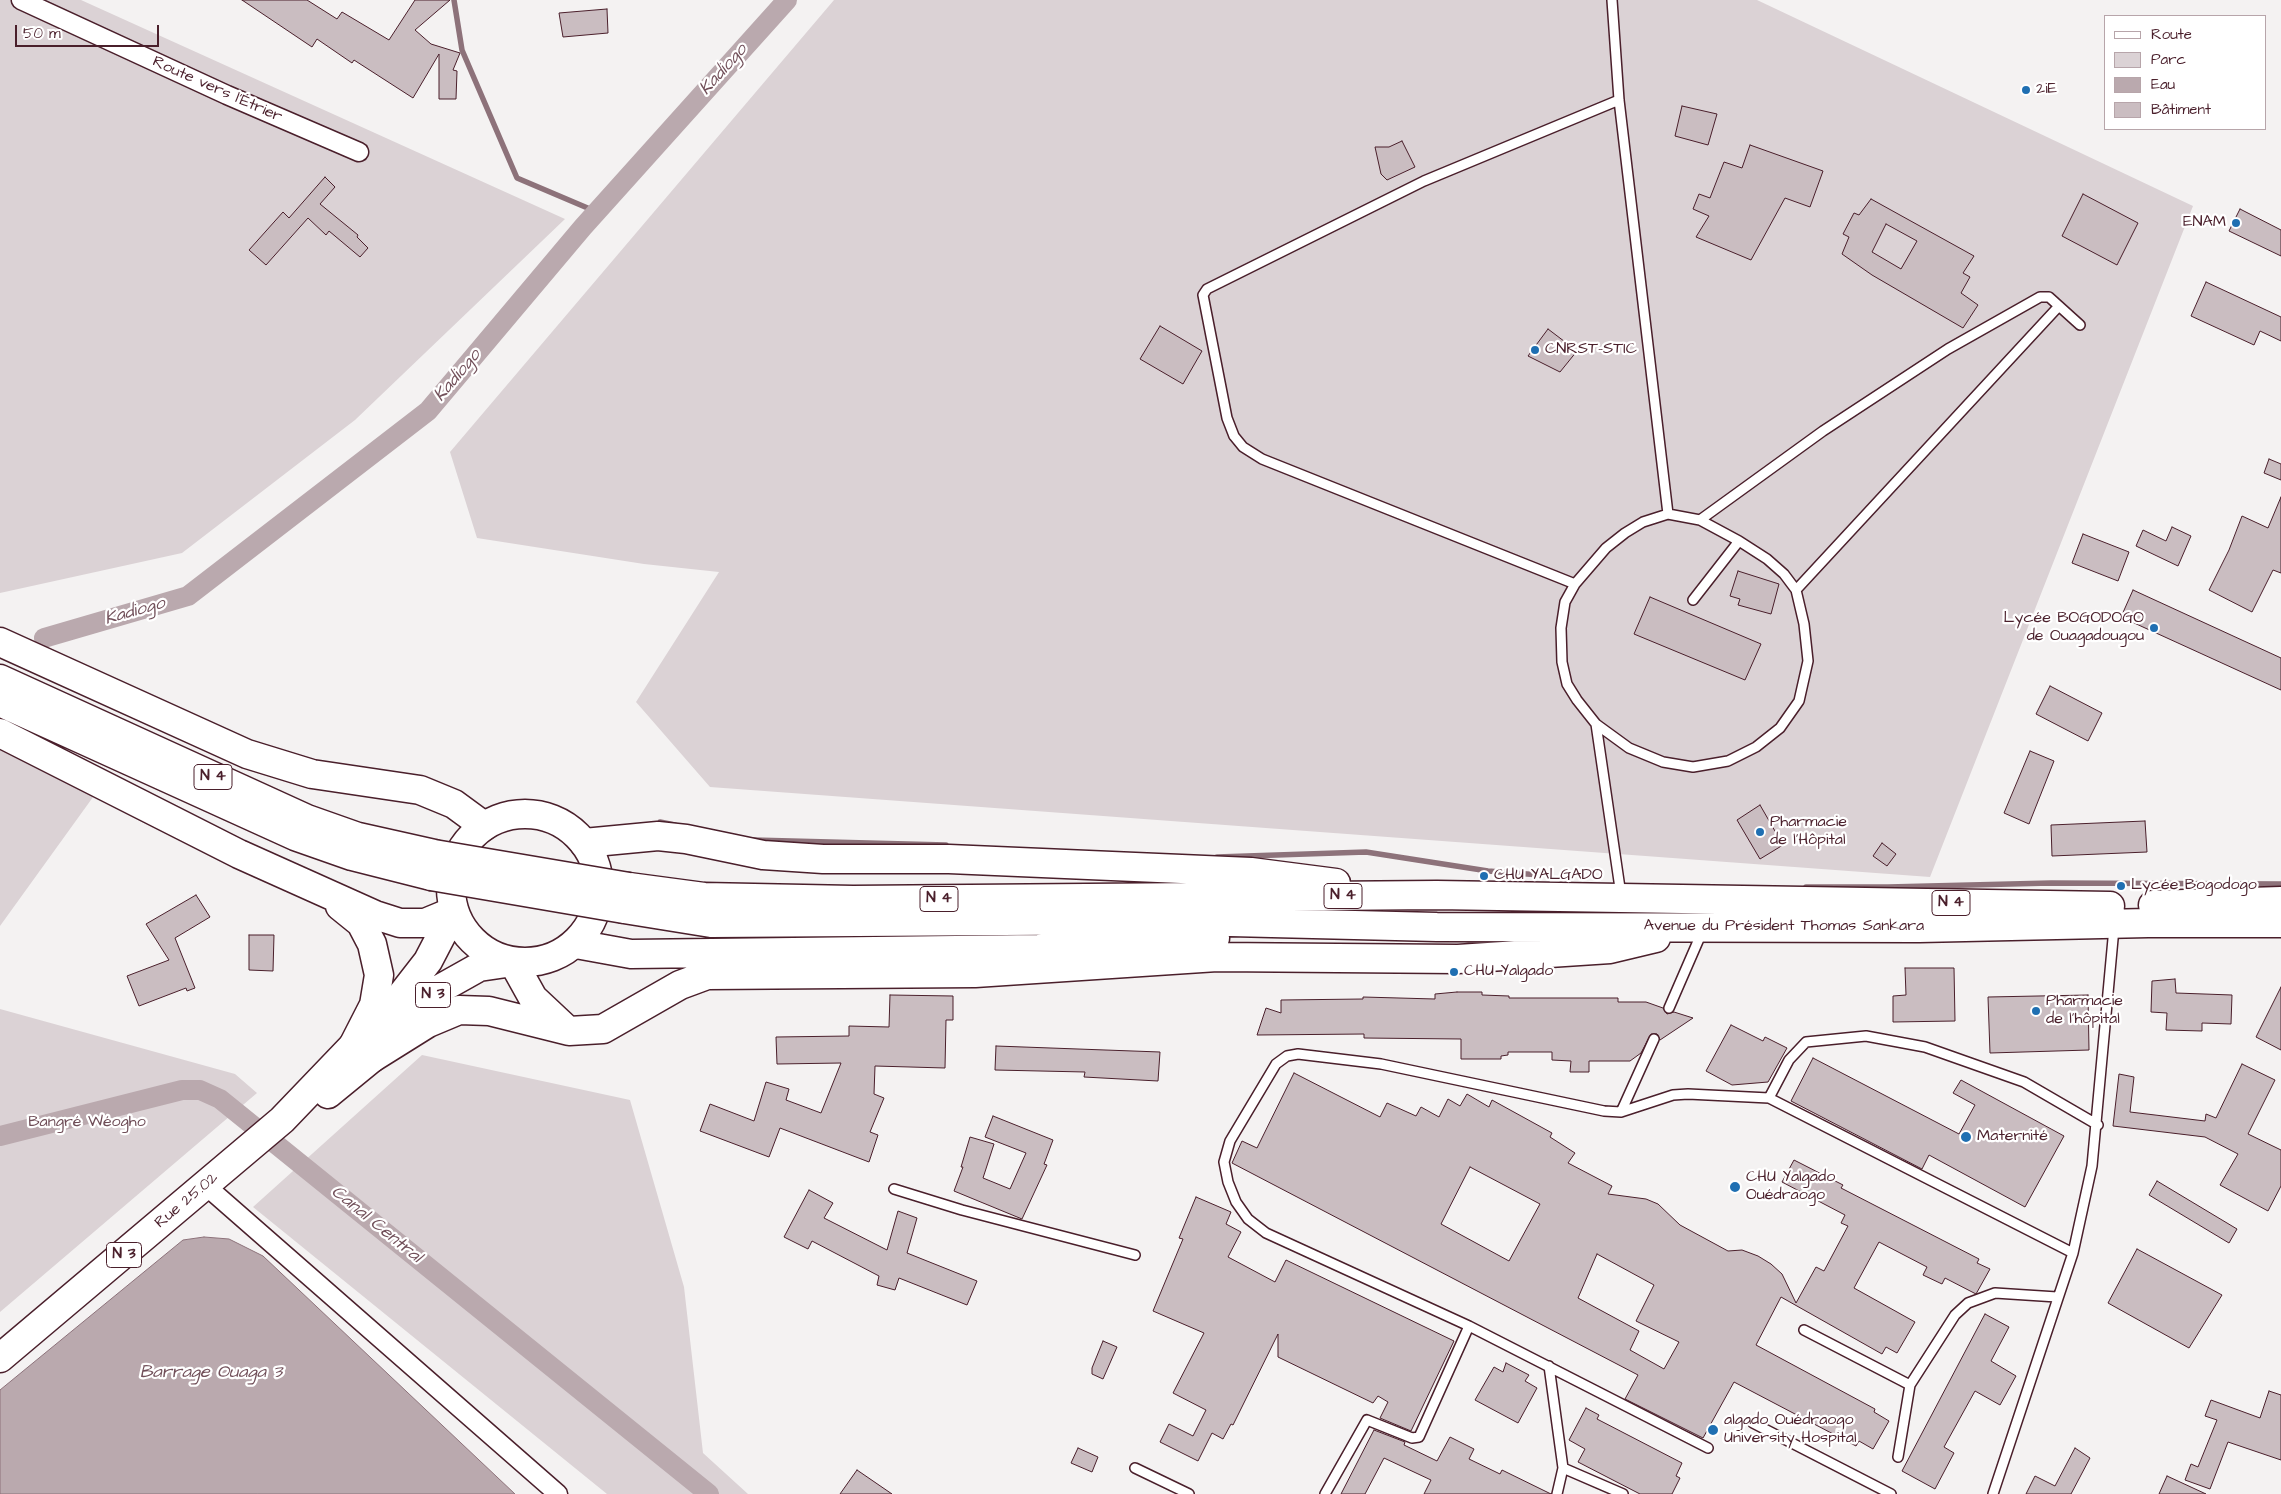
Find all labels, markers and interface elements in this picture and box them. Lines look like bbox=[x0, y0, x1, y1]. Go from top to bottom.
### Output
scale bar bbox=[18, 15, 161, 47]
legend bbox=[2104, 15, 2266, 130]
text: 50 m bbox=[23, 23, 61, 44]
text: Route bbox=[2151, 24, 2192, 45]
water label: Kadiogo bbox=[695, 40, 753, 100]
text: Parc bbox=[2151, 49, 2186, 70]
street label: Route vers l'Étrier bbox=[149, 53, 285, 127]
text: Eau bbox=[2151, 74, 2175, 95]
place label: 2iE bbox=[2036, 80, 2057, 100]
marker: 2iE bbox=[2020, 84, 2032, 96]
text: Bâtiment bbox=[2151, 99, 2211, 120]
place label: ENAM bbox=[2183, 213, 2226, 233]
marker: ENAM bbox=[2230, 217, 2242, 229]
place label: CNRST-STIC bbox=[1545, 340, 1637, 360]
marker: CNRST-STIC bbox=[1529, 344, 1541, 356]
water label: Kadiogo bbox=[430, 345, 486, 407]
water label: Kadiogo bbox=[102, 593, 168, 631]
place label: Lycée BOGODOGO de Ouagadougou bbox=[2004, 609, 2144, 647]
marker: Lycée BOGODOGO de Ouagadougou bbox=[2148, 622, 2160, 634]
road number: N 4 bbox=[194, 764, 232, 790]
place label: Pharmacie de l'Hôpital bbox=[1770, 813, 1847, 851]
marker: Pharmacie de l'Hôpital bbox=[1754, 826, 1766, 838]
place label: CHU YALGADO bbox=[1494, 866, 1603, 886]
marker: CHU YALGADO bbox=[1478, 870, 1490, 882]
place label: Lycée Bogodogo bbox=[2131, 876, 2257, 896]
marker: Lycée Bogodogo bbox=[2115, 880, 2127, 892]
road number: N 4 bbox=[1324, 884, 1362, 908]
road number: N 4 bbox=[920, 886, 958, 912]
road number: N 4 bbox=[1932, 890, 1970, 916]
street label: Avenue du Président Thomas Sankara bbox=[1644, 917, 1924, 937]
place label: CHU Yalgado bbox=[1464, 962, 1553, 982]
marker: CHU Yalgado bbox=[1448, 966, 1460, 978]
road number: N 3 bbox=[416, 982, 450, 1008]
place label: Pharmacie de l'hôpital bbox=[2046, 992, 2123, 1030]
marker: Pharmacie de l'hôpital bbox=[2030, 1005, 2042, 1017]
park label: Bangré Wéogho bbox=[28, 1113, 146, 1133]
place label: Maternité bbox=[1977, 1127, 2048, 1147]
marker: Maternité bbox=[1959, 1130, 1973, 1144]
place label: CHU Yalgado Ouédraogo bbox=[1746, 1168, 1835, 1206]
street label: Rue 25.02 bbox=[151, 1169, 223, 1233]
marker: CHU Yalgado Ouédraogo bbox=[1728, 1180, 1742, 1194]
water label: Canal Central bbox=[326, 1182, 426, 1268]
road number: N 3 bbox=[106, 1242, 142, 1268]
water label: Barrage Ouaga 3 bbox=[140, 1362, 282, 1384]
place label: algado Ouédraogo University Hospital bbox=[1724, 1411, 1856, 1449]
marker: algado Ouédraogo University Hospital bbox=[1706, 1423, 1720, 1437]

